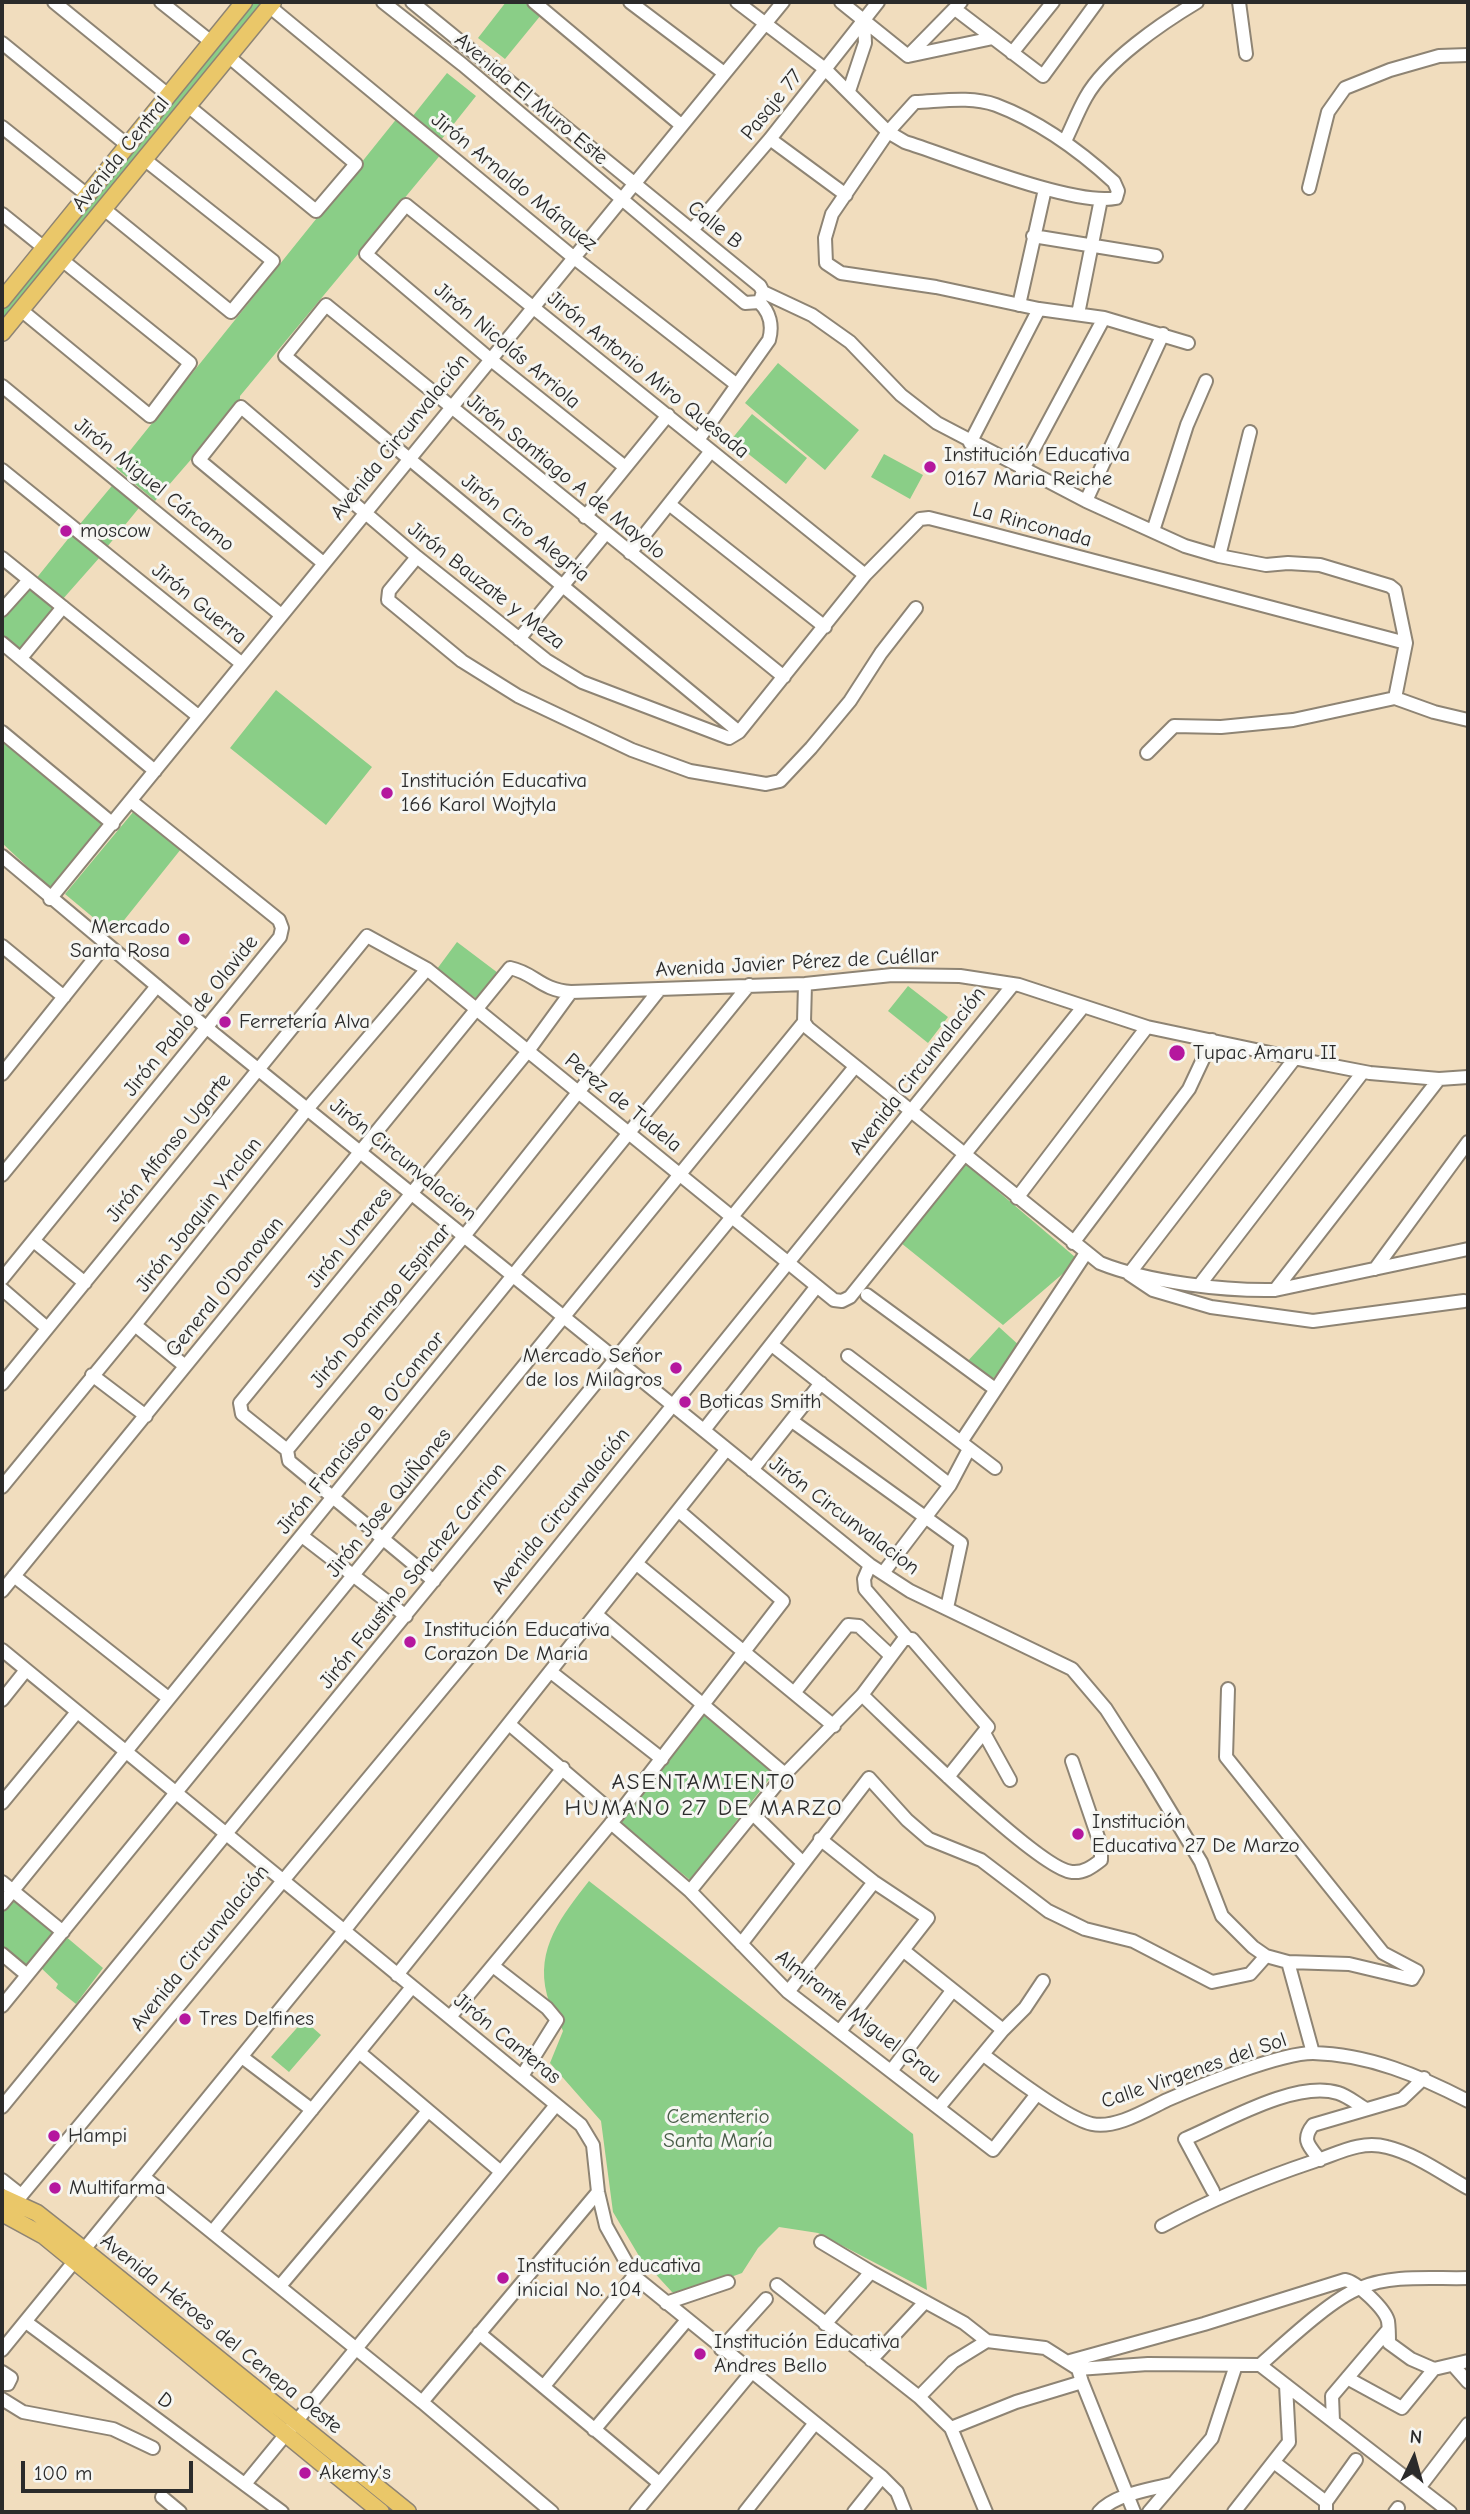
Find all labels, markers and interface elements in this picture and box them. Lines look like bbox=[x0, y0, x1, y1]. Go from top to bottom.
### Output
street label: Avenida El Muro Este bbox=[449, 27, 613, 171]
street label: Pasaje 77 bbox=[736, 65, 808, 145]
street label: Avenida Central bbox=[67, 91, 175, 217]
street label: Jirón Arnaldo Márquez bbox=[426, 107, 602, 257]
street label: Calle B bbox=[682, 195, 748, 255]
street label: Jirón Nicolás Arriola bbox=[429, 278, 585, 414]
street label: Jirón Antonio Miro Quesada bbox=[542, 286, 754, 464]
street label: Avenida Circunvalación bbox=[325, 349, 475, 525]
street label: Jirón Santiago A de Mayolo bbox=[461, 389, 671, 565]
street label: Jirón Miguel Cárcamo bbox=[69, 413, 239, 557]
place label: Institución Educativa 0167 Maria Reiche bbox=[944, 442, 1130, 492]
marker: Institución Educativa 0167 Maria Reiche bbox=[922, 459, 938, 475]
street label: Jirón Ciro Alegria bbox=[456, 469, 594, 587]
street label: La Rinconada bbox=[970, 497, 1094, 553]
street label: Jirón Bauzate y Meza bbox=[402, 517, 570, 655]
place label: moscow bbox=[80, 518, 151, 544]
marker: moscow bbox=[58, 523, 74, 539]
street label: Jirón Guerra bbox=[146, 558, 252, 650]
place label: Institución Educativa 166 Karol Wojtyla bbox=[401, 768, 587, 818]
marker: Institución Educativa 166 Karol Wojtyla bbox=[379, 785, 395, 801]
place label: Mercado Santa Rosa bbox=[70, 914, 170, 964]
street label: Jirón Pablo de Olavide bbox=[118, 930, 264, 1102]
marker: Mercado Santa Rosa bbox=[176, 931, 192, 947]
street label: Avenida Javier Pérez de Cuéllar bbox=[655, 943, 939, 983]
street label: Avenida Circunvalación bbox=[844, 982, 992, 1160]
place label: Ferretería Alva bbox=[239, 1009, 370, 1035]
marker: Ferretería Alva bbox=[217, 1014, 233, 1030]
place label: Tupac Amaru II bbox=[1193, 1040, 1337, 1066]
marker: Tupac Amaru II bbox=[1167, 1043, 1187, 1063]
street label: Perez de Tudela bbox=[559, 1048, 687, 1158]
street label: Jirón Alfonso Ugarte bbox=[101, 1068, 237, 1228]
street label: Jirón Circunvalacion bbox=[324, 1093, 482, 1227]
street label: Jirón Joaquin Ynclan bbox=[131, 1133, 267, 1297]
street label: Jirón Umeres bbox=[302, 1183, 398, 1293]
street label: General O'Donovan bbox=[161, 1212, 289, 1362]
street label: Jirón Domingo Espinar bbox=[305, 1219, 457, 1393]
street label: Jirón Francisco B. O'Connor bbox=[271, 1327, 451, 1539]
place label: Mercado Señor de los Milagros bbox=[523, 1343, 662, 1393]
marker: Mercado Señor de los Milagros bbox=[668, 1360, 684, 1376]
place label: Boticas Smith bbox=[699, 1389, 821, 1415]
marker: Boticas Smith bbox=[677, 1394, 693, 1410]
street label: Jirón Jose QuiÑones bbox=[321, 1423, 457, 1583]
street label: Avenida Circunvalación bbox=[486, 1423, 636, 1599]
street label: Jirón Circunvalacion bbox=[764, 1451, 924, 1581]
street label: Jirón Faustino Sanchez Carrion bbox=[314, 1458, 512, 1694]
place label: Institución Educativa Corazon De Maria bbox=[424, 1617, 610, 1667]
marker: Institución Educativa Corazon De Maria bbox=[402, 1634, 418, 1650]
district label: ASENTAMIENTO HUMANO 27 DE MARZO bbox=[567, 1768, 841, 1822]
place label: Institución Educativa 27 De Marzo bbox=[1092, 1809, 1300, 1859]
marker: Institución Educativa 27 De Marzo bbox=[1070, 1826, 1086, 1842]
street label: Avenida Circunvalación bbox=[125, 1860, 275, 2036]
street label: Almirante Miguel Grau bbox=[770, 1945, 946, 2089]
street label: Jirón Canteras bbox=[448, 1988, 566, 2090]
place label: Tres Delfines bbox=[199, 2006, 314, 2032]
marker: Tres Delfines bbox=[177, 2011, 193, 2027]
street label: Calle Virgenes del Sol bbox=[1098, 2027, 1290, 2115]
park label: Cementerio Santa María bbox=[663, 2104, 773, 2154]
place label: Hampi bbox=[68, 2123, 127, 2149]
marker: Hampi bbox=[46, 2128, 62, 2144]
place label: Multifarma bbox=[69, 2175, 166, 2201]
marker: Multifarma bbox=[47, 2180, 63, 2196]
street label: Avenida Héroes del Cenepa Oeste bbox=[95, 2229, 347, 2439]
place label: Institución educativa inicial No. 104 bbox=[517, 2253, 701, 2303]
marker: Institución educativa inicial No. 104 bbox=[495, 2270, 511, 2286]
place label: Institución Educativa Andres Bello bbox=[714, 2329, 900, 2379]
marker: Institución Educativa Andres Bello bbox=[692, 2346, 708, 2362]
street label: D bbox=[152, 2387, 178, 2415]
north arrow bbox=[1379, 2423, 1449, 2493]
text: N bbox=[1409, 2426, 1423, 2449]
scale bar bbox=[24, 2448, 196, 2492]
place label: Akemy's bbox=[319, 2460, 391, 2486]
text: 100 m bbox=[34, 2461, 92, 2485]
marker: Akemy's bbox=[297, 2465, 313, 2481]

